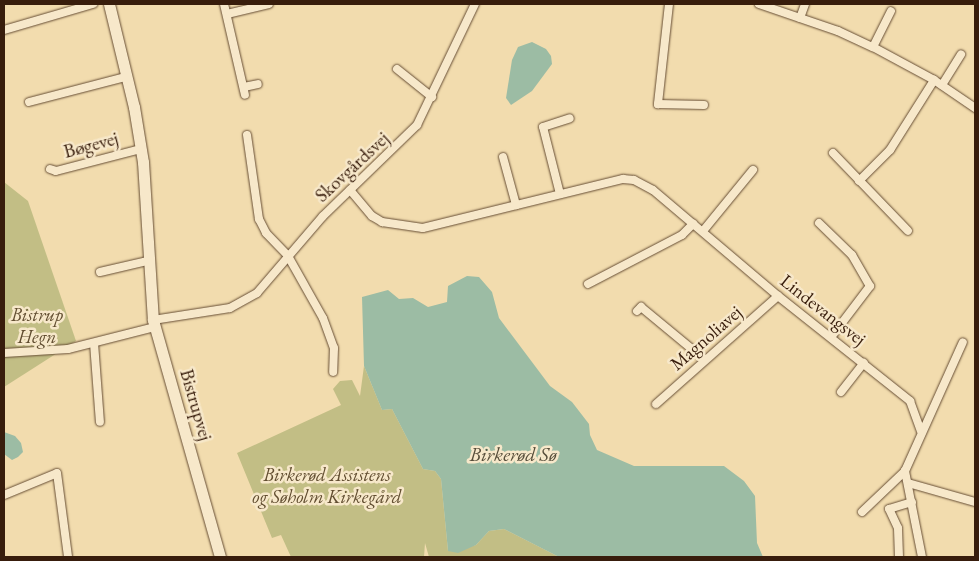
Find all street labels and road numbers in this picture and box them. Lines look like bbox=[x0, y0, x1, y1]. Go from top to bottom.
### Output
street label: Bøgevej bbox=[61, 127, 121, 163]
street label: Skovgårdsvej bbox=[310, 127, 394, 207]
street label: Lindevangsvej bbox=[776, 269, 870, 351]
street label: Magnoliavej bbox=[665, 301, 747, 375]
street label: Bistrupvej bbox=[175, 367, 217, 443]

